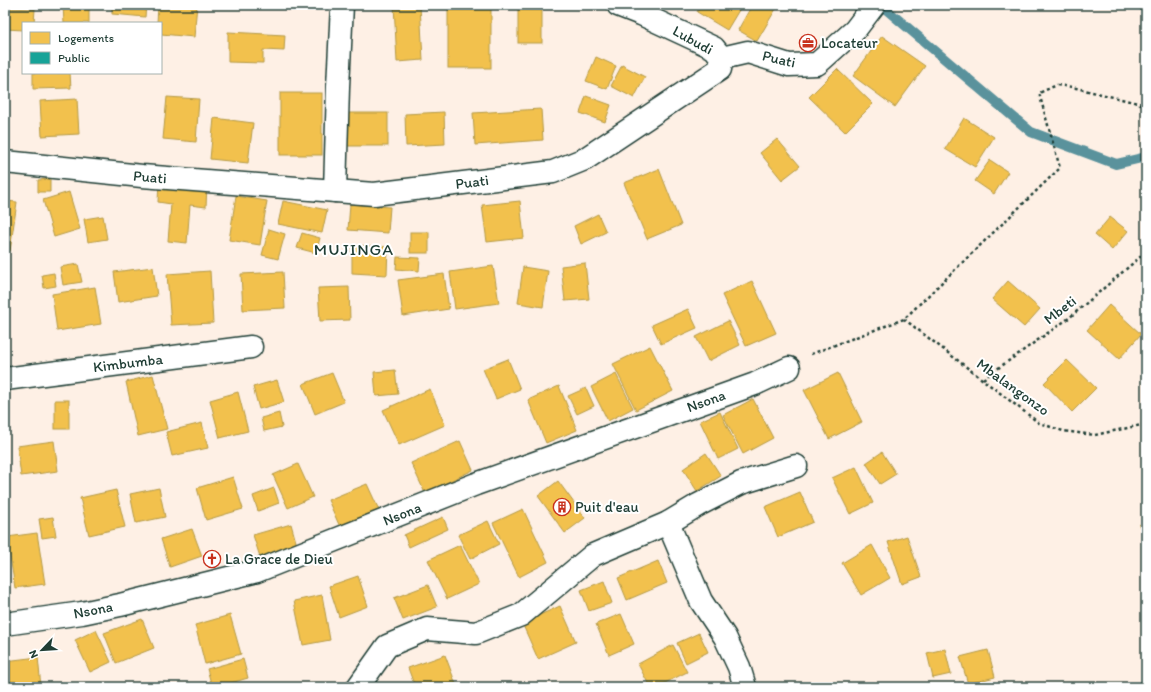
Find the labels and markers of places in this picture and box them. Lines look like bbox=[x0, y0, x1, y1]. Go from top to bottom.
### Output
office icon: Locateur bbox=[798, 33, 818, 53]
place label: Locateur bbox=[821, 34, 878, 52]
building icon: Puit d'eau bbox=[552, 497, 572, 517]
place label: Puit d'eau bbox=[575, 498, 639, 516]
church icon: La Grace de Dieu bbox=[202, 549, 222, 569]
place label: La Grace de Dieu bbox=[225, 550, 333, 568]

